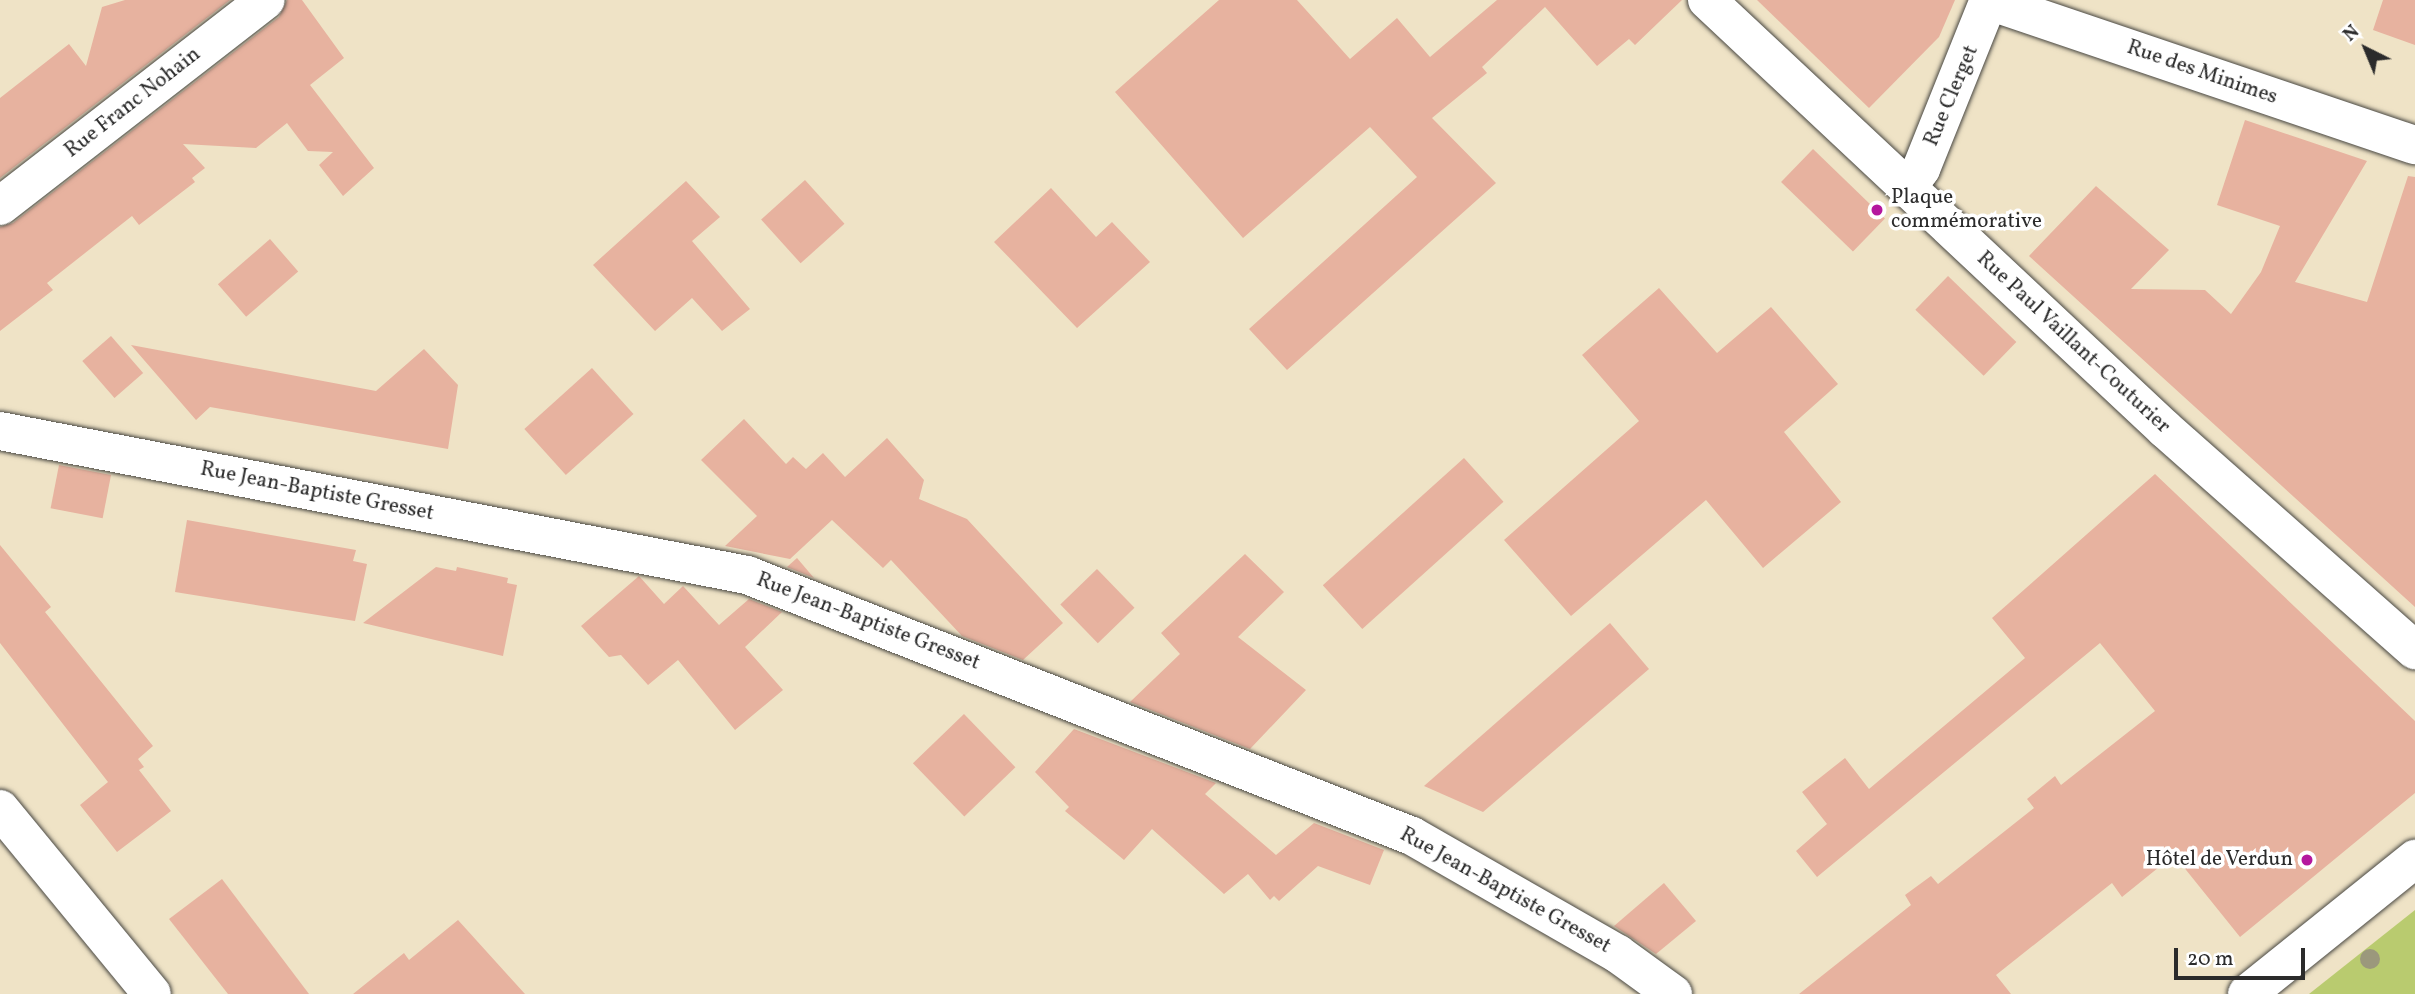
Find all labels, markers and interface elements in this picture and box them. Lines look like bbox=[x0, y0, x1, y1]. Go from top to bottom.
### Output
north arrow bbox=[2331, 14, 2401, 84]
text: N bbox=[2338, 19, 2366, 48]
street label: Rue des Minimes bbox=[2123, 35, 2281, 111]
street label: Rue Franc Nohain bbox=[60, 42, 206, 164]
street label: Rue Clerget bbox=[1919, 42, 1985, 150]
place label: Plaque commémorative bbox=[1891, 185, 2042, 235]
marker: Plaque commémorative bbox=[1869, 202, 1885, 218]
street label: Rue Paul Vaillant-Couturier bbox=[1971, 246, 2175, 440]
street label: Rue Jean-Baptiste Gresset bbox=[198, 457, 436, 527]
street label: Rue Jean-Baptiste Gresset bbox=[753, 568, 983, 676]
street label: Rue Jean-Baptiste Gresset bbox=[1395, 822, 1615, 960]
place label: Hôtel de Verdun bbox=[2145, 847, 2293, 873]
marker: Hôtel de Verdun bbox=[2299, 852, 2315, 868]
scale bar bbox=[2177, 934, 2308, 978]
text: 20 m bbox=[2187, 945, 2233, 974]

